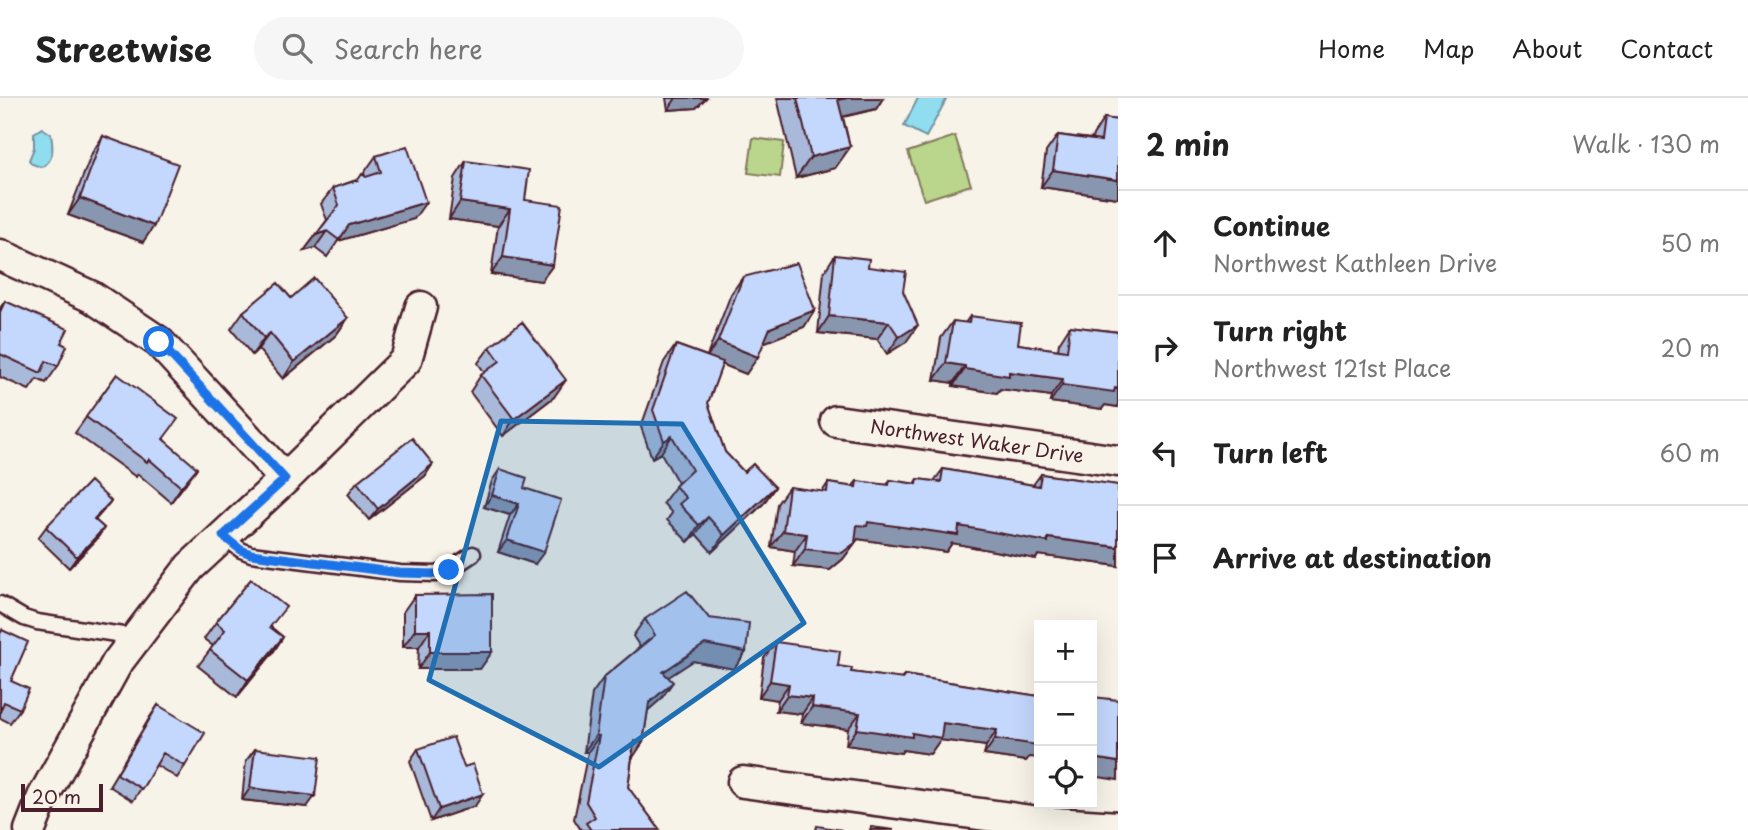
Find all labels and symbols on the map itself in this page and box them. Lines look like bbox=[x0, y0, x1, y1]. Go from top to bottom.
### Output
route start bbox=[143, 326, 174, 357]
street label: Northwest Waker Drive bbox=[869, 411, 1086, 469]
route end bbox=[433, 554, 464, 585]
scale bar bbox=[21, 781, 103, 813]

